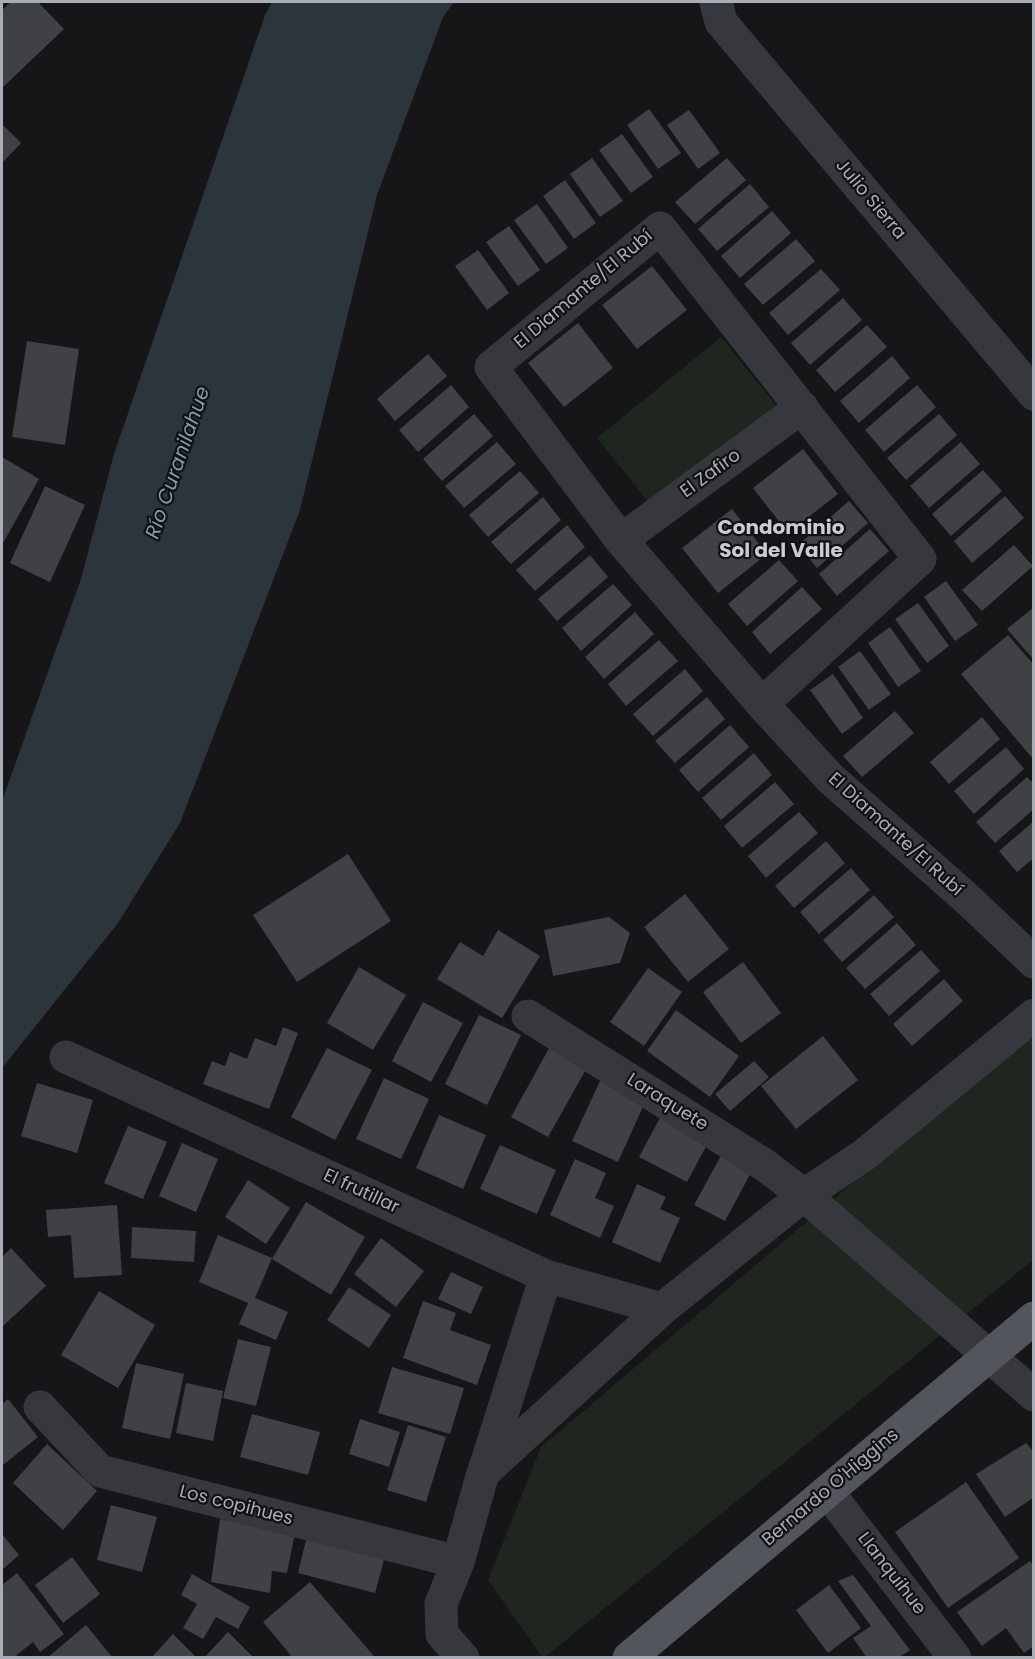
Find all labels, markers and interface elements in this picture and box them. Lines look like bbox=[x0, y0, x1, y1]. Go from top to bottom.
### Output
street label: Julio Sierra bbox=[830, 156, 910, 244]
street label: El Diamante/El Rubí bbox=[510, 226, 658, 354]
water label: Río Curanilahue bbox=[142, 384, 216, 542]
street label: El Zafiro bbox=[677, 445, 745, 503]
district label: Condominio Sol del Valle bbox=[718, 517, 844, 564]
street label: El Diamante/El Rubí bbox=[823, 769, 967, 901]
street label: Laraquete bbox=[623, 1070, 711, 1136]
street label: El frutillar bbox=[320, 1165, 402, 1219]
street label: Bernardo O'Higgins bbox=[758, 1425, 904, 1551]
street label: Los copihues bbox=[177, 1481, 295, 1531]
street label: Llanquihue bbox=[852, 1529, 930, 1619]

